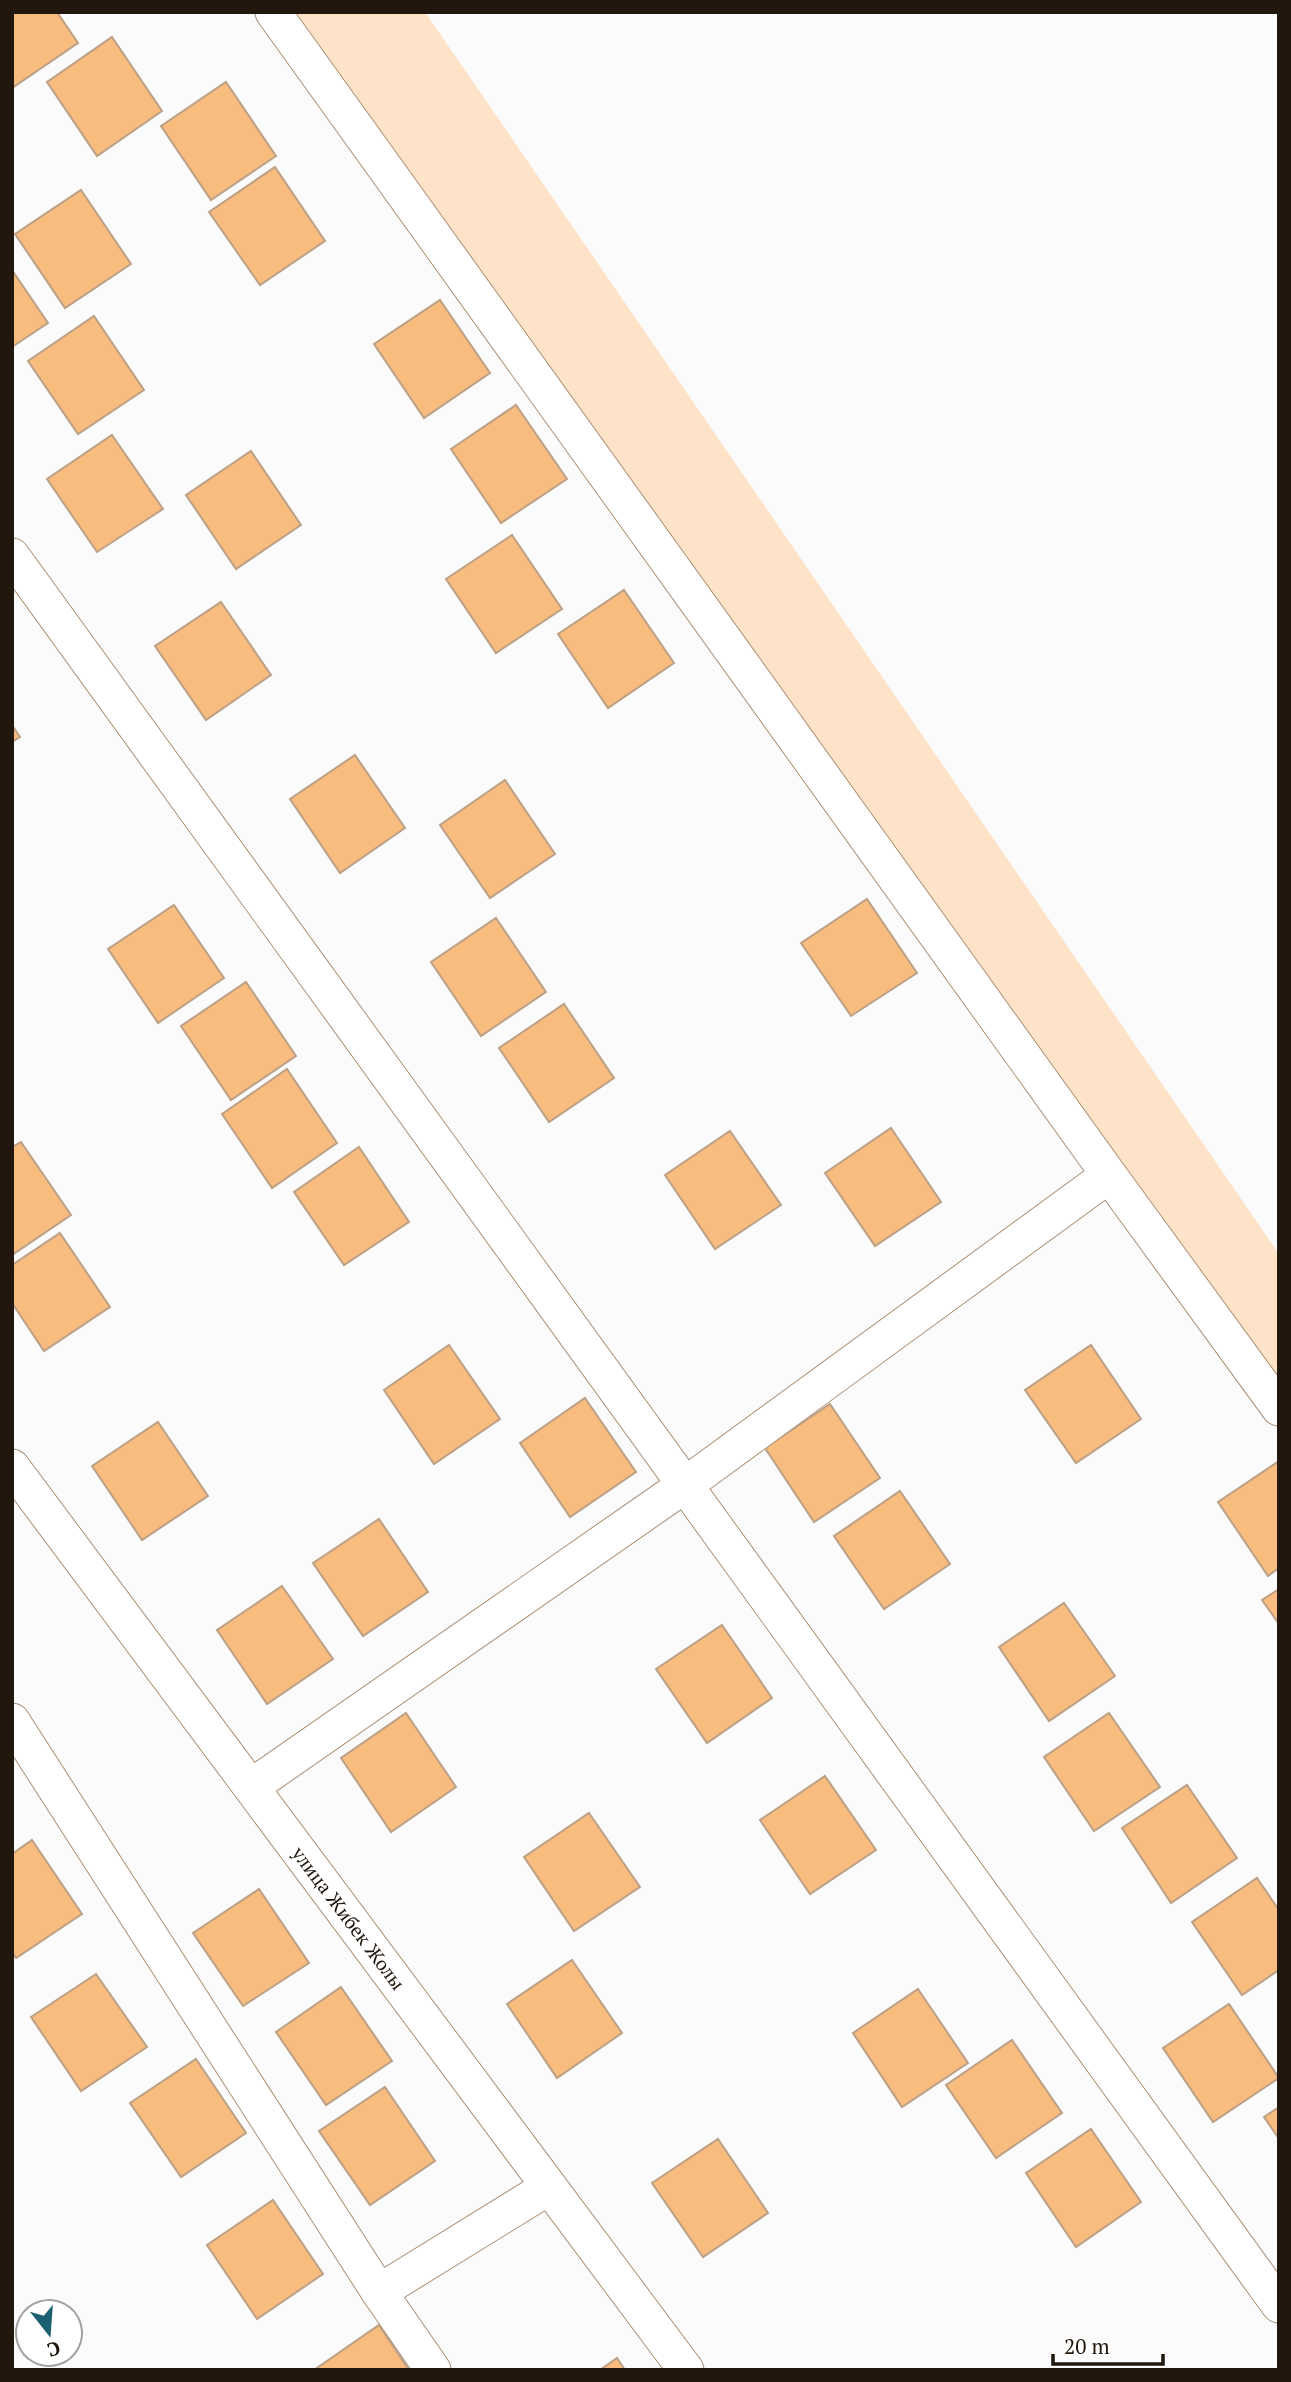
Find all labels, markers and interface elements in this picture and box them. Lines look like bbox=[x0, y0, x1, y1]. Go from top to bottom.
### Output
street label: улица Жибек Жолы bbox=[286, 1841, 411, 1995]
north arrow bbox=[14, 2298, 84, 2368]
scale bar bbox=[1053, 2322, 1163, 2366]
text: 20 m bbox=[1064, 2332, 1110, 2360]
text: С bbox=[45, 2336, 64, 2364]

